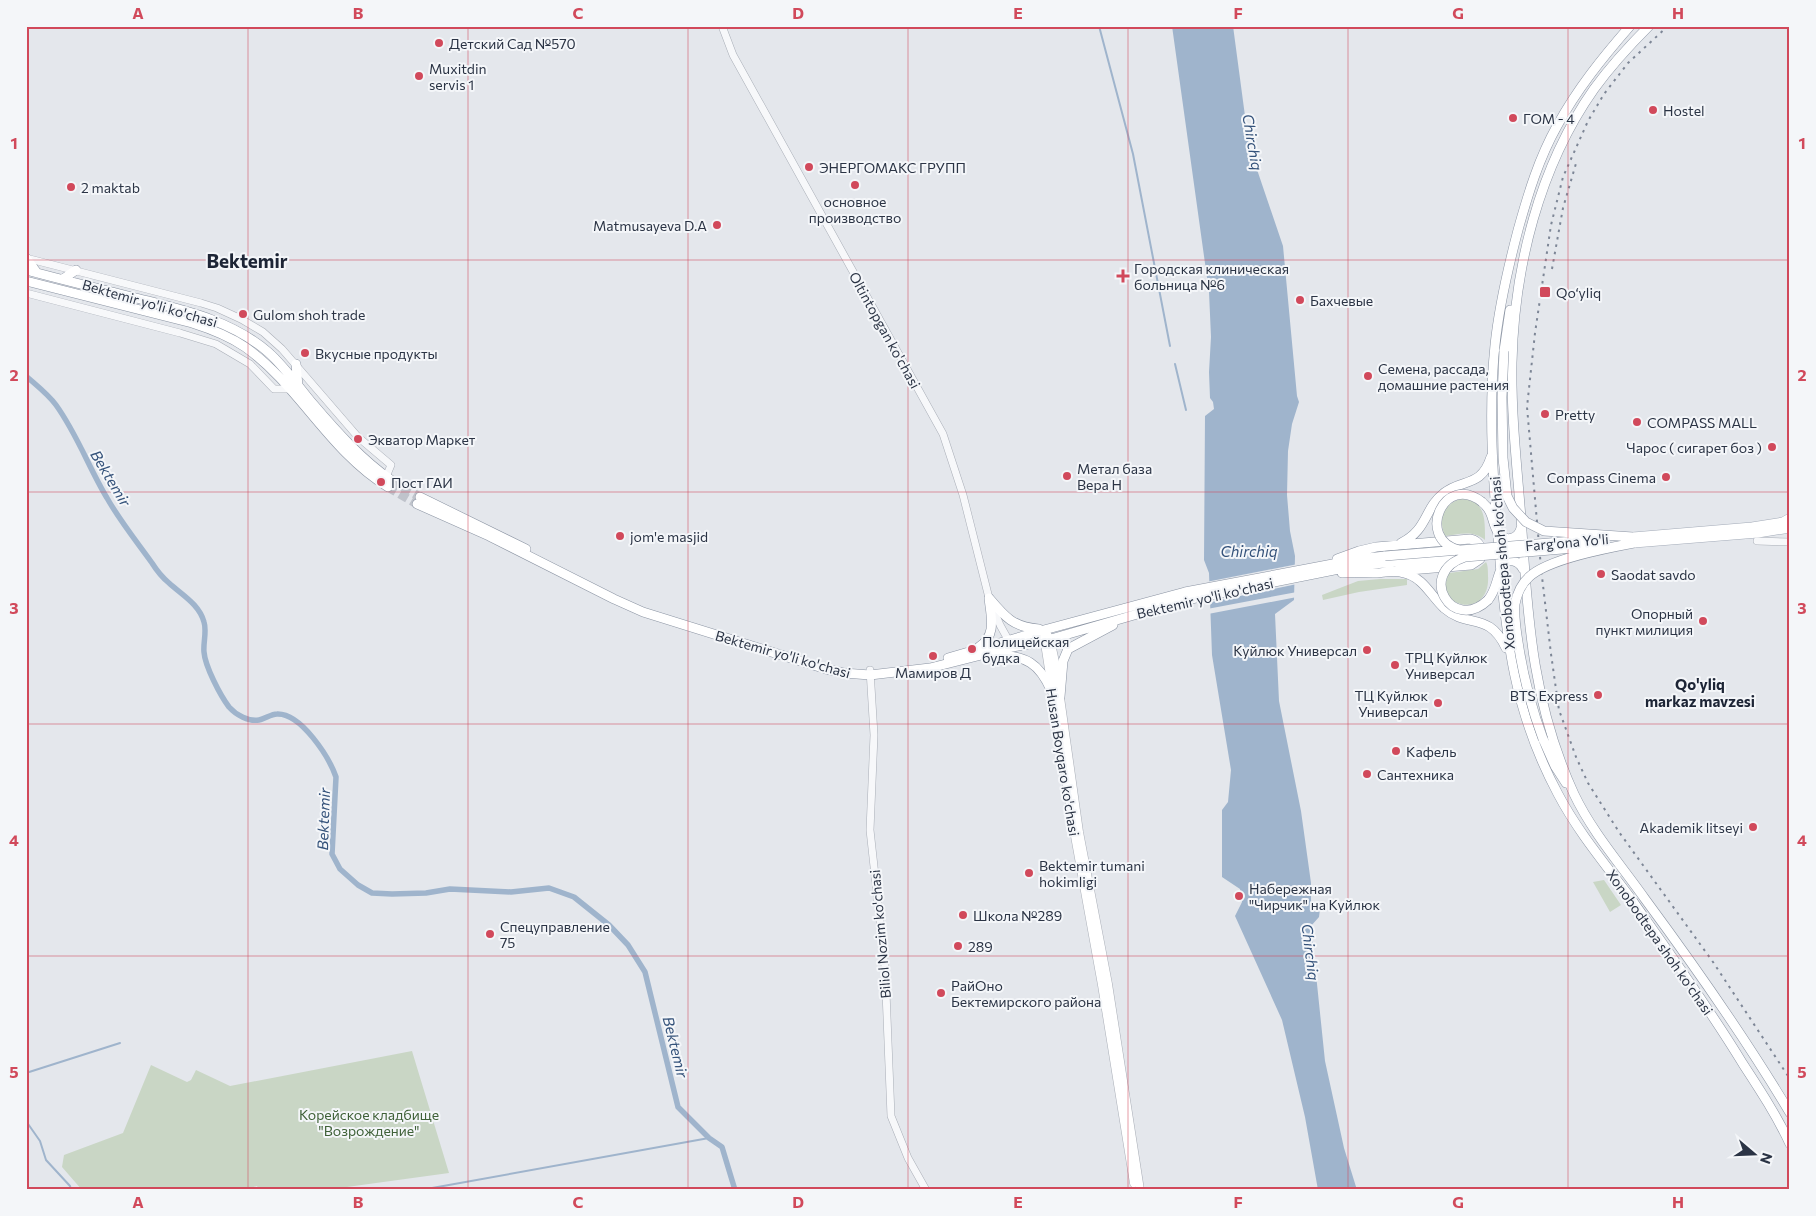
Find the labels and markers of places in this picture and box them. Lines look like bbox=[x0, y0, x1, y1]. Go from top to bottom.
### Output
place label: Детский Сад №570 bbox=[449, 35, 576, 52]
marker: Детский Сад №570 bbox=[433, 37, 445, 49]
place label: Muxitdin servis 1 bbox=[429, 60, 487, 93]
marker: Muxitdin servis 1 bbox=[413, 70, 425, 82]
place label: Hostel bbox=[1663, 102, 1705, 119]
marker: Hostel bbox=[1647, 104, 1659, 116]
place label: ГОМ - 4 bbox=[1523, 110, 1575, 127]
marker: ГОМ - 4 bbox=[1507, 112, 1519, 124]
place label: ЭНЕРГОМАКС ГРУПП bbox=[819, 159, 966, 176]
marker: ЭНЕРГОМАКС ГРУПП bbox=[803, 161, 815, 173]
place label: 2 maktab bbox=[81, 179, 140, 196]
marker: основное производство bbox=[849, 179, 861, 191]
marker: 2 maktab bbox=[65, 181, 77, 193]
place label: основное производство bbox=[809, 193, 901, 226]
place label: Matmusayeva D.A bbox=[593, 217, 707, 234]
marker: Matmusayeva D.A bbox=[711, 219, 723, 231]
place label: Городская клиническая больница №6 bbox=[1134, 260, 1289, 293]
marker: Городская клиническая больница №6 bbox=[1116, 269, 1130, 283]
place label: Qo‘yliq bbox=[1556, 284, 1601, 301]
marker: Qo‘yliq bbox=[1538, 285, 1552, 299]
place label: Бахчевые bbox=[1310, 292, 1373, 309]
marker: Бахчевые bbox=[1294, 294, 1306, 306]
place label: Gulom shoh trade bbox=[253, 306, 365, 323]
marker: Gulom shoh trade bbox=[237, 308, 249, 320]
place label: Вкусные продукты bbox=[315, 345, 438, 362]
marker: Вкусные продукты bbox=[299, 347, 311, 359]
place label: Семена, рассада, домашние растения bbox=[1378, 360, 1509, 393]
marker: Семена, рассада, домашние растения bbox=[1362, 370, 1374, 382]
place label: Pretty bbox=[1555, 406, 1595, 423]
marker: Pretty bbox=[1539, 408, 1551, 420]
place label: COMPASS MALL bbox=[1647, 414, 1757, 431]
marker: COMPASS MALL bbox=[1631, 416, 1643, 428]
place label: Экватор Маркет bbox=[368, 431, 476, 448]
marker: Экватор Маркет bbox=[352, 433, 364, 445]
place label: Чарос ( сигарет боз ) bbox=[1626, 439, 1762, 456]
marker: Чарос ( сигарет боз ) bbox=[1766, 441, 1778, 453]
place label: Метал база Вера Н bbox=[1077, 460, 1152, 493]
place label: Compass Cinema bbox=[1547, 469, 1656, 486]
marker: Метал база Вера Н bbox=[1061, 470, 1073, 482]
marker: Compass Cinema bbox=[1660, 471, 1672, 483]
place label: Пост ГАИ bbox=[391, 474, 453, 491]
marker: Пост ГАИ bbox=[375, 476, 387, 488]
place label: jom'e masjid bbox=[630, 528, 708, 545]
marker: jom'e masjid bbox=[614, 530, 626, 542]
place label: Saodat savdo bbox=[1611, 566, 1696, 583]
marker: Saodat savdo bbox=[1595, 568, 1607, 580]
place label: Опорный пункт милиция bbox=[1595, 605, 1693, 638]
marker: Опорный пункт милиция bbox=[1697, 615, 1709, 627]
place label: Полицейская будка bbox=[982, 633, 1069, 666]
place label: Куйлюк Универсал bbox=[1233, 642, 1357, 659]
marker: Полицейская будка bbox=[966, 643, 978, 655]
marker: Куйлюк Универсал bbox=[1361, 644, 1373, 656]
place label: ТРЦ Куйлюк Универсал bbox=[1405, 649, 1488, 682]
marker: Мамиров Д bbox=[927, 650, 939, 662]
marker: ТРЦ Куйлюк Универсал bbox=[1389, 659, 1401, 671]
place label: Мамиров Д bbox=[895, 664, 971, 681]
place label: ТЦ Куйлюк Универсал bbox=[1354, 687, 1429, 720]
place label: BTS Express bbox=[1510, 687, 1588, 704]
marker: BTS Express bbox=[1592, 689, 1604, 701]
marker: ТЦ Куйлюк Универсал bbox=[1432, 697, 1444, 709]
place label: Кафель bbox=[1406, 743, 1456, 760]
marker: Кафель bbox=[1390, 745, 1402, 757]
place label: Сантехника bbox=[1377, 766, 1454, 783]
marker: Сантехника bbox=[1361, 768, 1373, 780]
place label: Akademik litseyi bbox=[1640, 819, 1743, 836]
marker: Akademik litseyi bbox=[1747, 821, 1759, 833]
place label: Bektemir tumani hokimligi bbox=[1039, 857, 1145, 890]
marker: Bektemir tumani hokimligi bbox=[1023, 867, 1035, 879]
place label: Набережная "Чирчик" на Куйлюк bbox=[1249, 880, 1380, 913]
marker: Набережная "Чирчик" на Куйлюк bbox=[1233, 890, 1245, 902]
place label: Школа №289 bbox=[973, 907, 1062, 924]
marker: Школа №289 bbox=[957, 909, 969, 921]
place label: Спецуправление 75 bbox=[500, 918, 610, 951]
marker: Спецуправление 75 bbox=[484, 928, 496, 940]
place label: 289 bbox=[968, 938, 993, 955]
marker: 289 bbox=[952, 940, 964, 952]
place label: РайОно Бектемирского района bbox=[951, 977, 1101, 1010]
marker: РайОно Бектемирского района bbox=[935, 987, 947, 999]

